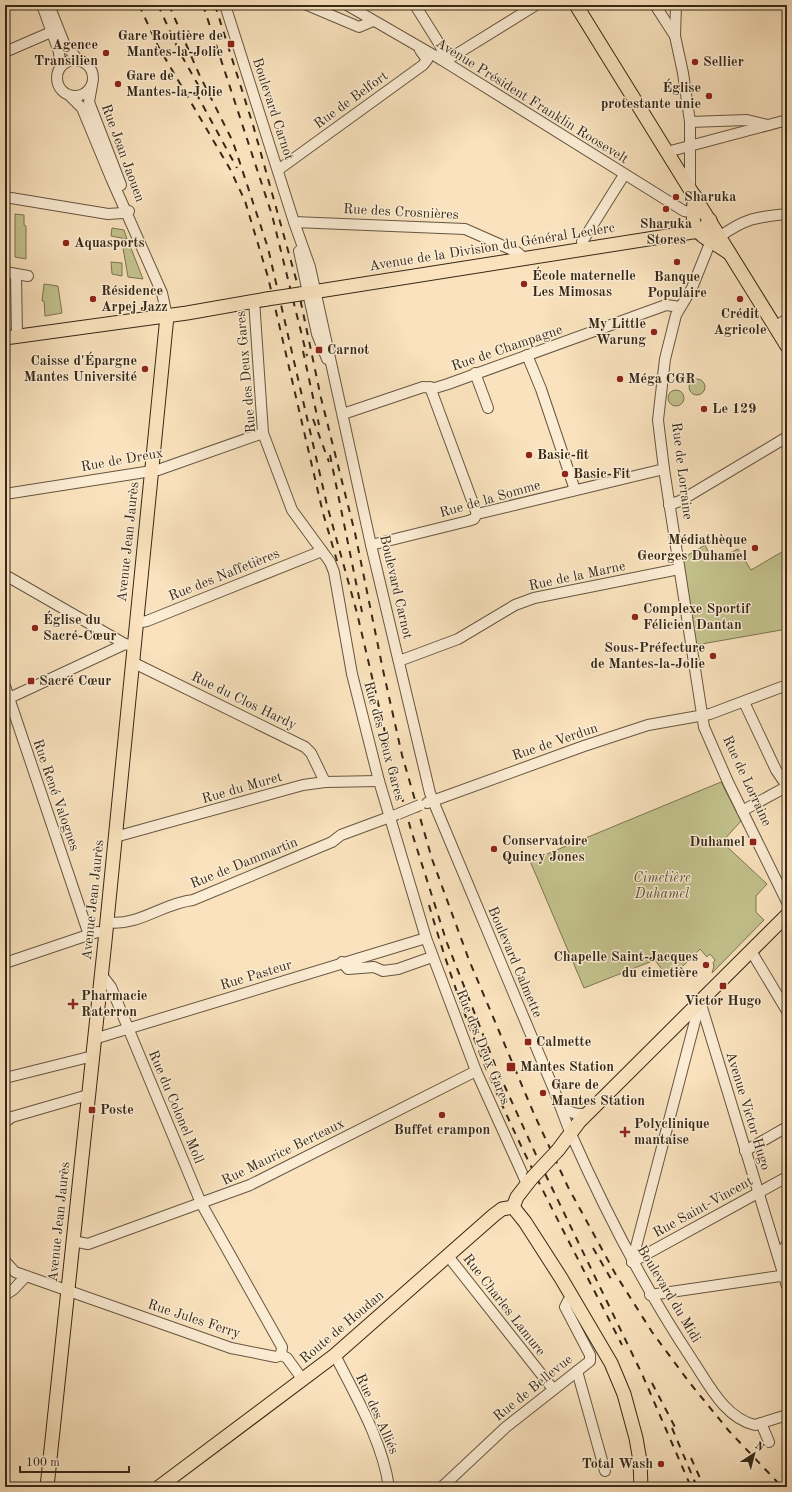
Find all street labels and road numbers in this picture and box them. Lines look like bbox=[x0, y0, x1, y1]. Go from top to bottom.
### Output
street label: Avenue Président Franklin Roosevelt bbox=[433, 36, 631, 166]
street label: Boulevard Carnot bbox=[250, 56, 296, 162]
street label: Rue de Belfort bbox=[311, 69, 391, 131]
street label: Rue Jean Jaouen bbox=[99, 102, 147, 204]
street label: Rue des Crosnières bbox=[343, 202, 459, 222]
street label: Avenue de la Division du Général Leclerc bbox=[368, 221, 616, 273]
street label: Rue des Deux Gares bbox=[234, 310, 258, 434]
street label: Rue de Champagne bbox=[450, 322, 564, 374]
street label: Rue de Lorraine bbox=[669, 421, 695, 521]
street label: Rue de Dreux bbox=[80, 446, 164, 474]
street label: Rue de la Somme bbox=[438, 478, 542, 520]
street label: Avenue Jean Jaurès bbox=[115, 481, 141, 603]
street label: Boulevard Carnot bbox=[377, 533, 415, 641]
street label: Rue des Naffetières bbox=[167, 546, 281, 604]
street label: Rue de la Marne bbox=[527, 559, 627, 593]
street label: Rue du Clos Hardy bbox=[189, 669, 299, 733]
street label: Rue des Deux Gares bbox=[361, 680, 407, 802]
street label: Rue de Verdun bbox=[510, 721, 600, 763]
street label: Rue de Lorraine bbox=[720, 734, 774, 828]
street label: Rue René Valognes bbox=[30, 737, 82, 853]
street label: Rue du Muret bbox=[200, 770, 284, 806]
street label: Rue de Dammartin bbox=[188, 835, 300, 891]
street label: Avenue Jean Jaurès bbox=[80, 839, 106, 961]
street label: Boulevard Calmette bbox=[485, 904, 545, 1020]
street label: Rue Pasteur bbox=[218, 957, 294, 993]
street label: Rue des Deux Gares bbox=[453, 987, 513, 1107]
street label: Rue du Colonel Moll bbox=[146, 1048, 206, 1166]
street label: Avenue Victor Hugo bbox=[723, 1050, 773, 1172]
street label: Rue Maurice Berteaux bbox=[219, 1116, 347, 1188]
street label: Avenue Jean Jaurès bbox=[46, 1161, 72, 1283]
street label: Rue Saint-Vincent bbox=[651, 1174, 755, 1240]
street label: Boulevard du Midi bbox=[635, 1243, 704, 1345]
street label: Rue Charles Lamure bbox=[460, 1252, 548, 1358]
street label: Route de Houdan bbox=[297, 1288, 387, 1366]
street label: Rue Jules Ferry bbox=[146, 1297, 243, 1341]
street label: Rue de Bellevue bbox=[491, 1352, 575, 1424]
street label: Rue des Alliés bbox=[353, 1372, 401, 1456]

